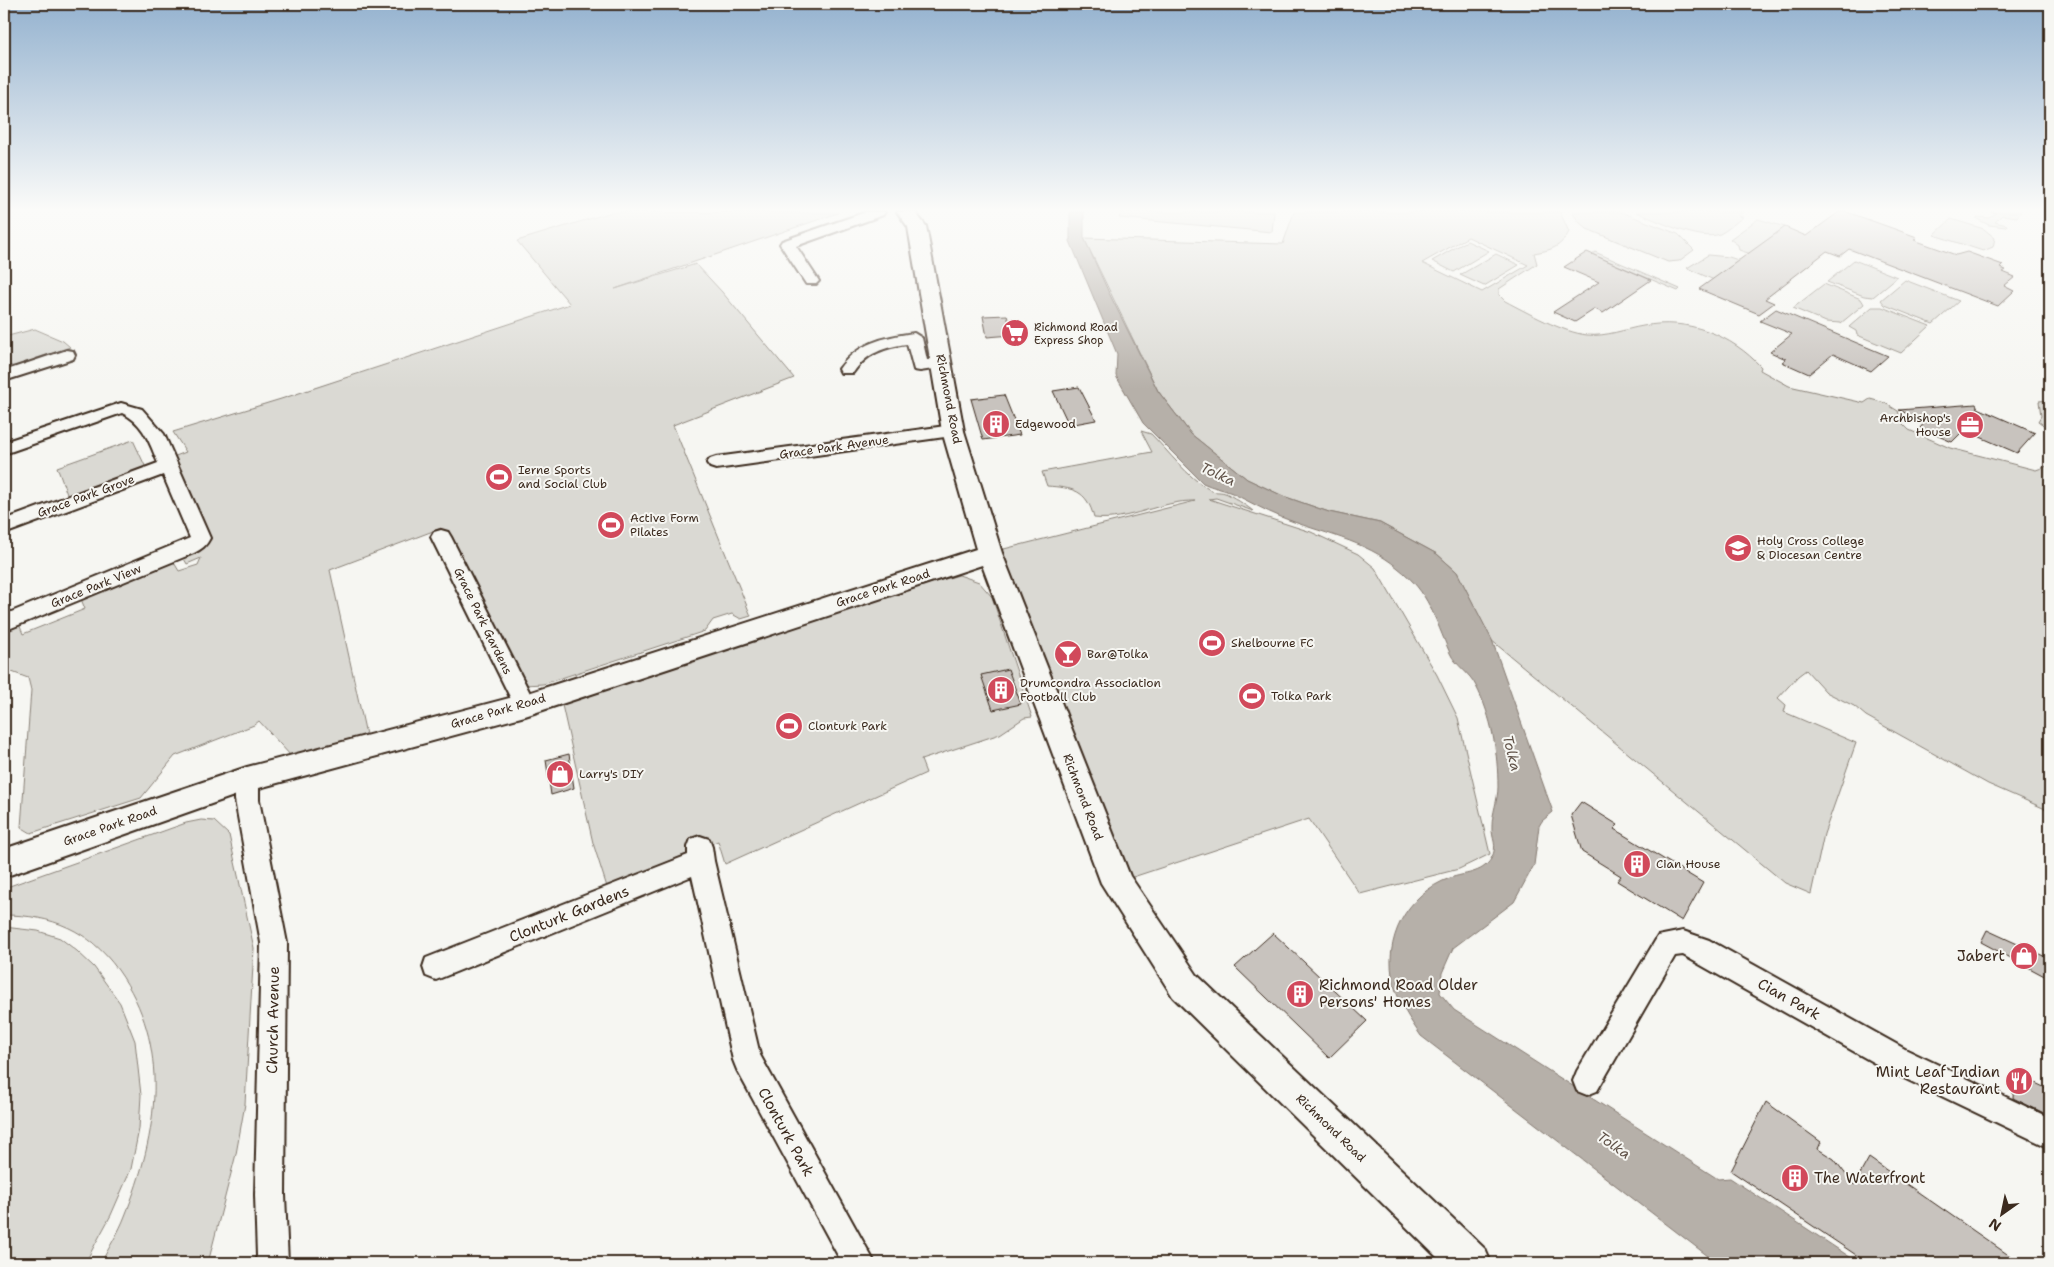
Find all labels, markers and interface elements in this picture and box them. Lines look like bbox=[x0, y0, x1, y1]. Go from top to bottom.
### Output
supermarket icon: Richmond Road Express Shop bbox=[1000, 318, 1030, 348]
place label: Richmond Road Express Shop bbox=[1034, 320, 1118, 348]
street label: Richmond Road bbox=[932, 353, 966, 446]
building icon: Edgewood bbox=[981, 409, 1011, 439]
place label: Archbishop's House bbox=[1880, 410, 1951, 440]
office icon: Archbishop's House bbox=[1955, 410, 1985, 440]
place label: Edgewood bbox=[1015, 416, 1076, 432]
street label: Grace Park Avenue bbox=[778, 431, 890, 463]
water label: Tolka bbox=[1198, 458, 1238, 490]
sports icon: Ierne Sports and Social Club bbox=[484, 462, 514, 492]
place label: Ierne Sports and Social Club bbox=[518, 462, 607, 492]
street label: Grace Park Grove bbox=[35, 471, 137, 521]
sports icon: Active Form Pilates bbox=[596, 510, 626, 540]
place label: Active Form Pilates bbox=[630, 510, 699, 540]
school or university icon: Holy Cross College & Diocesan Centre bbox=[1723, 533, 1753, 563]
place label: Holy Cross College & Diocesan Centre bbox=[1757, 533, 1864, 563]
street label: Grace Park View bbox=[48, 560, 144, 611]
street label: Grace Park Gardens bbox=[450, 565, 516, 677]
street label: Grace Park Road bbox=[834, 565, 932, 611]
sports icon: Shelbourne FC bbox=[1197, 628, 1227, 658]
place label: Shelbourne FC bbox=[1231, 635, 1314, 651]
bar icon: Bar@Tolka bbox=[1053, 639, 1083, 669]
place label: Bar@Tolka bbox=[1087, 646, 1149, 662]
building icon: Drumcondra Association Football Club bbox=[986, 675, 1016, 705]
place label: Drumcondra Association Football Club bbox=[1020, 675, 1161, 705]
sports icon: Tolka Park bbox=[1237, 681, 1267, 711]
place label: Tolka Park bbox=[1271, 688, 1332, 704]
street label: Grace Park Road bbox=[449, 690, 548, 732]
sports icon: Clonturk Park bbox=[774, 711, 804, 741]
place label: Clonturk Park bbox=[808, 718, 887, 734]
water label: Tolka bbox=[1499, 733, 1525, 773]
street label: Richmond Road bbox=[1059, 751, 1107, 843]
shop icon: Larry's DIY bbox=[545, 759, 575, 789]
place label: Larry's DIY bbox=[579, 766, 645, 782]
street label: Grace Park Road bbox=[61, 802, 159, 850]
building icon: Cian House bbox=[1622, 849, 1652, 879]
place label: Cian House bbox=[1656, 856, 1721, 872]
street label: Clonturk Gardens bbox=[506, 881, 632, 947]
shop icon: Jabert bbox=[2009, 941, 2039, 971]
place label: Jabert bbox=[1957, 946, 2005, 966]
street label: Church Avenue bbox=[262, 966, 284, 1074]
street label: Cian Park bbox=[1754, 974, 1824, 1024]
place label: Richmond Road Older Persons' Homes bbox=[1319, 975, 1478, 1012]
building icon: Richmond Road Older Persons' Homes bbox=[1285, 979, 1315, 1009]
place label: Mint Leaf Indian Restaurant bbox=[1876, 1062, 2000, 1099]
restaurant icon: Mint Leaf Indian Restaurant bbox=[2004, 1066, 2034, 1096]
street label: Clonturk Park bbox=[753, 1084, 819, 1180]
street label: Richmond Road bbox=[1293, 1091, 1370, 1166]
water label: Tolka bbox=[1594, 1127, 1634, 1163]
building icon: The Waterfront bbox=[1780, 1163, 1810, 1193]
place label: The Waterfront bbox=[1814, 1168, 1926, 1188]
north arrow bbox=[1976, 1190, 2026, 1240]
text: N bbox=[1985, 1214, 2004, 1235]

